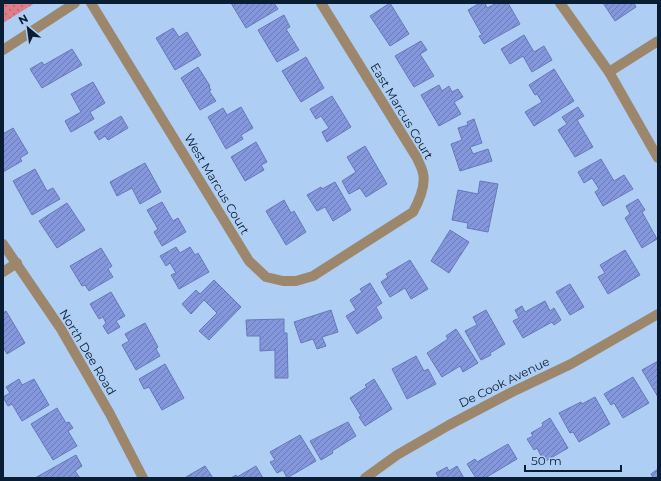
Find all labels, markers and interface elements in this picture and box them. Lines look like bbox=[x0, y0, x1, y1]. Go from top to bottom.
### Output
north arrow bbox=[8, 8, 48, 48]
text: N bbox=[16, 11, 30, 28]
street label: East Marcus Court bbox=[367, 60, 437, 162]
street label: West Marcus Court bbox=[181, 131, 253, 237]
street label: North Dee Road bbox=[57, 306, 119, 398]
street label: De Cook Avenue bbox=[456, 354, 552, 410]
scale bar bbox=[525, 447, 621, 473]
text: 50 m bbox=[531, 453, 562, 468]

